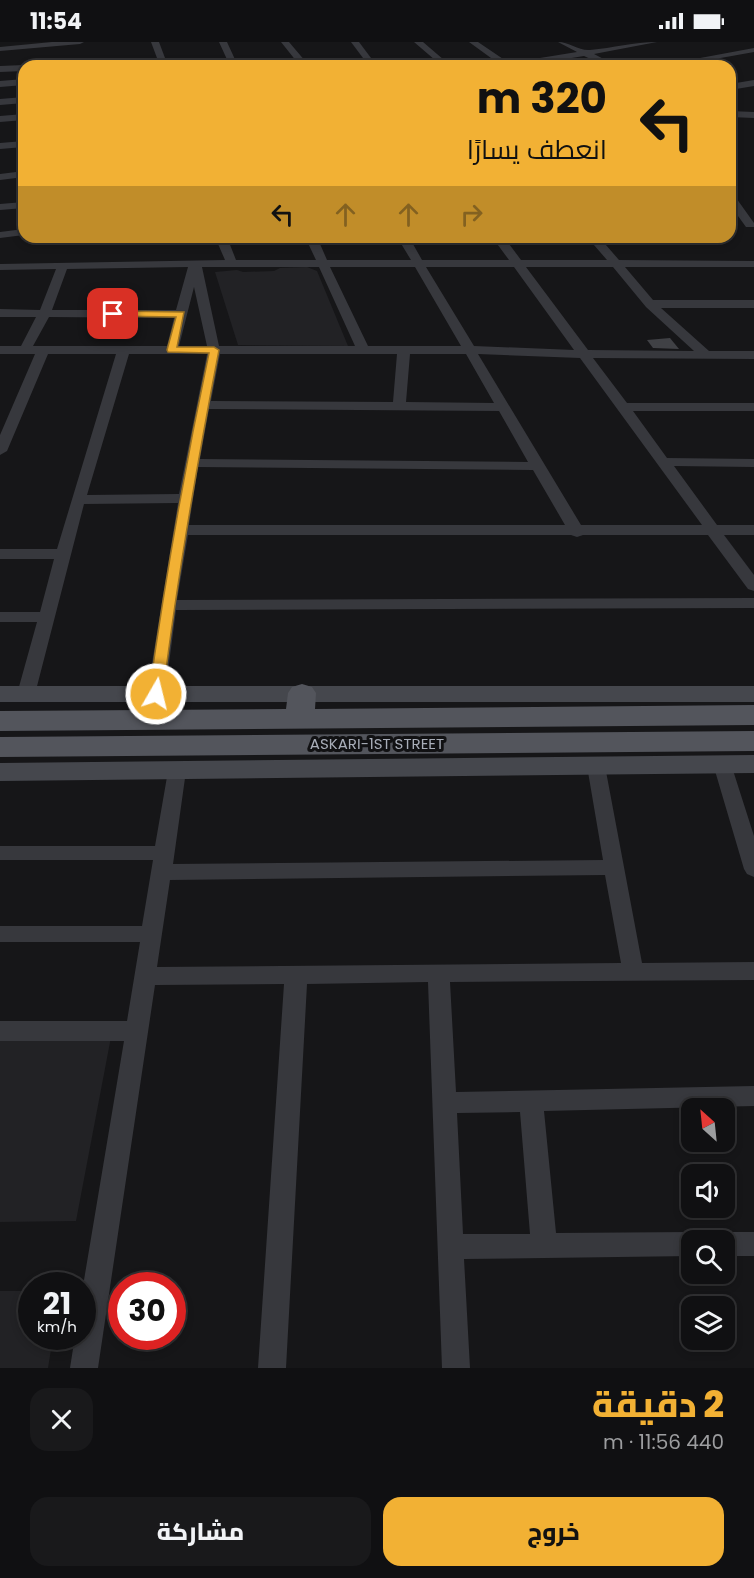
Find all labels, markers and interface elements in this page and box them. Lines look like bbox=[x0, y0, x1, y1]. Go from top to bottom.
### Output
text: 11:54 bbox=[30, 6, 82, 37]
text: 320 m bbox=[477, 69, 607, 128]
icon: left bbox=[628, 84, 706, 162]
text: انعطف يسارًا bbox=[467, 131, 607, 168]
icon: left bbox=[266, 198, 299, 231]
icon: ahead bbox=[329, 198, 362, 231]
icon: ahead bbox=[392, 198, 425, 231]
icon: right bbox=[455, 198, 488, 231]
pin bbox=[87, 288, 138, 339]
icon: arrive bbox=[96, 297, 129, 330]
position arrow bbox=[124, 662, 188, 726]
street label: ASKARI-1ST STREET bbox=[310, 733, 444, 754]
north arrow bbox=[681, 1098, 735, 1152]
map controls bbox=[681, 1098, 735, 1350]
button: sound bbox=[681, 1164, 735, 1218]
button: search bbox=[681, 1230, 735, 1284]
speed limit sign: 30 bbox=[108, 1272, 186, 1350]
text: 21 bbox=[43, 1282, 71, 1325]
button: layers bbox=[681, 1296, 735, 1350]
text: km/h bbox=[37, 1316, 77, 1337]
text: 2 دقيقة bbox=[592, 1379, 724, 1430]
button: close bbox=[30, 1388, 93, 1451]
text: 440 m · 11:56 bbox=[603, 1428, 724, 1456]
button: مشاركة bbox=[30, 1497, 371, 1566]
button: خروج bbox=[383, 1497, 724, 1566]

